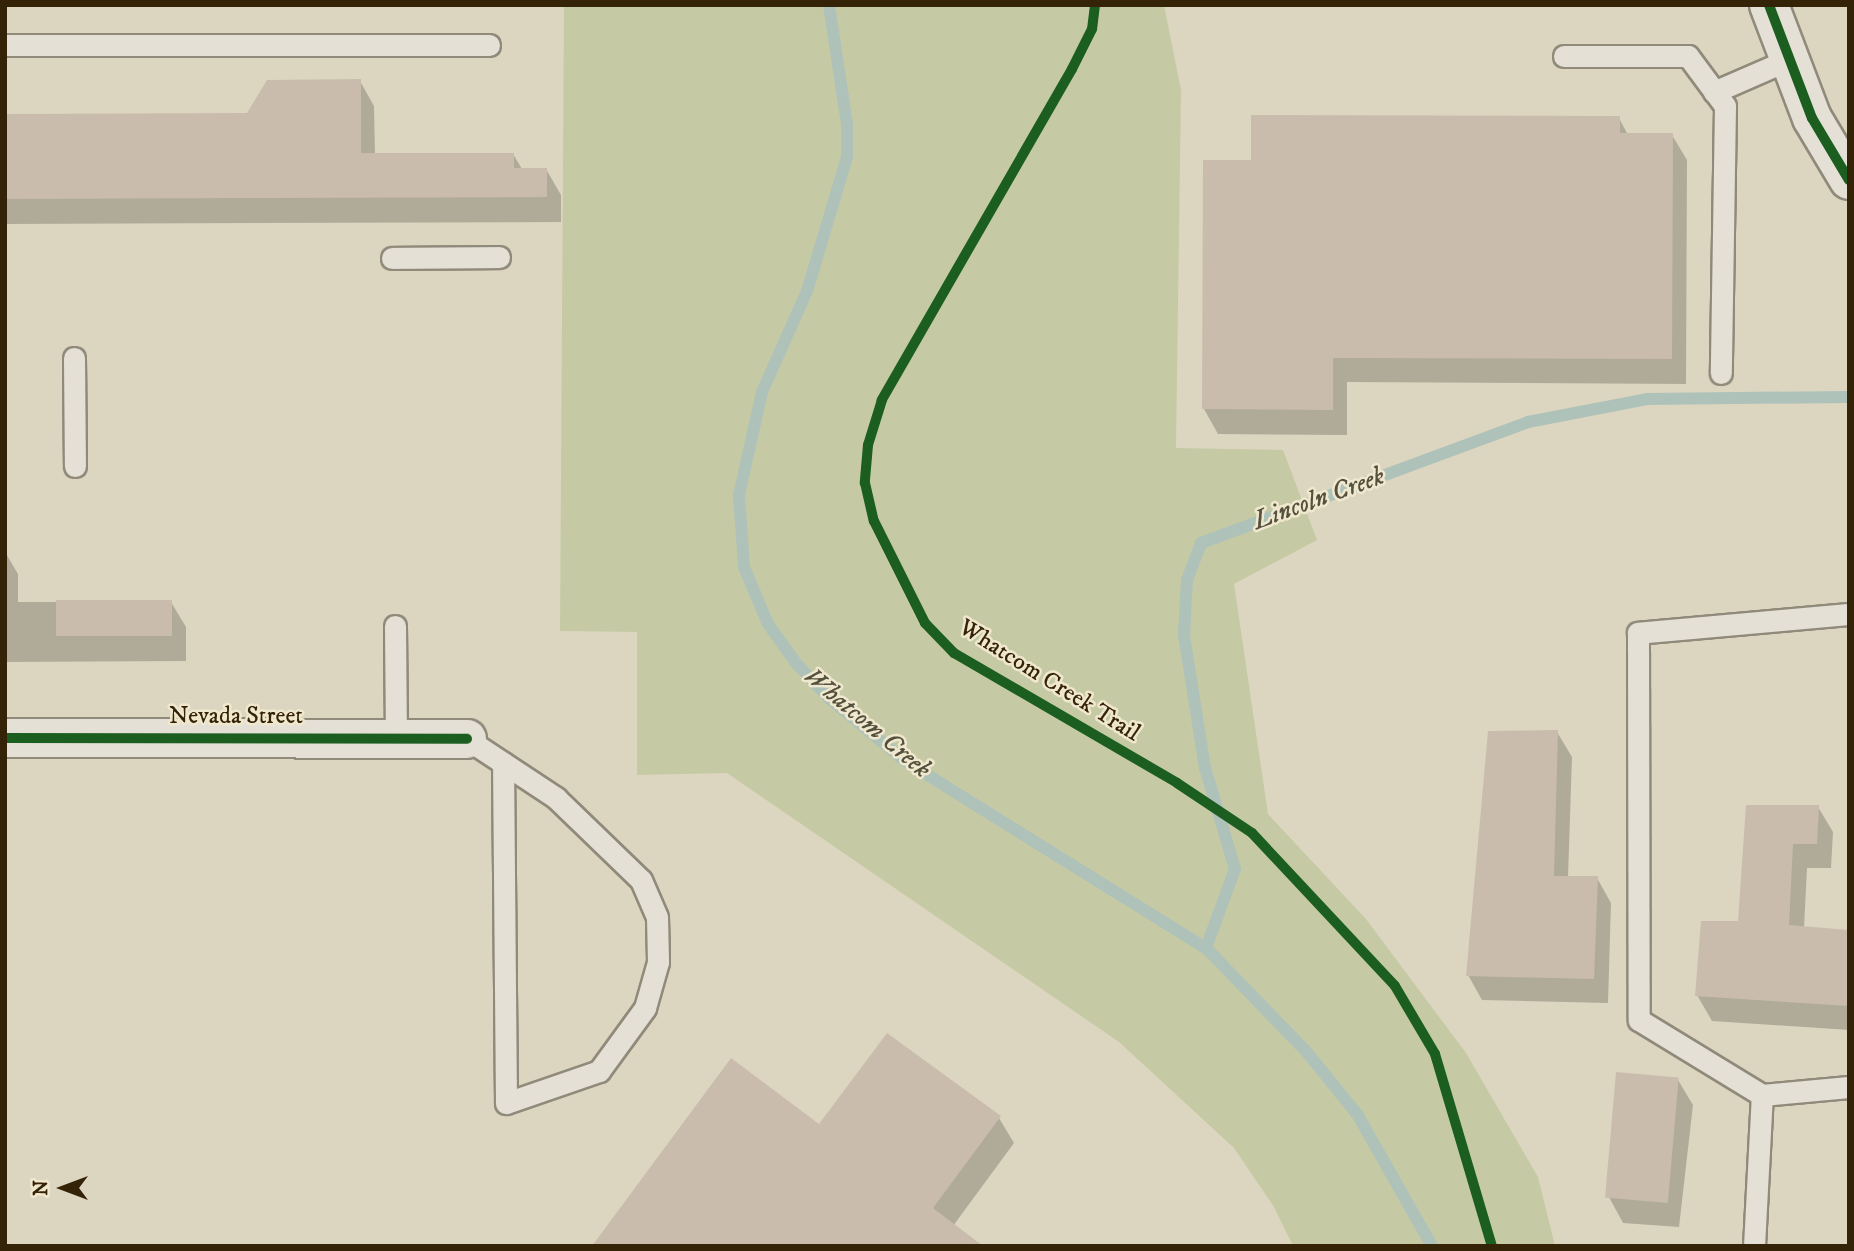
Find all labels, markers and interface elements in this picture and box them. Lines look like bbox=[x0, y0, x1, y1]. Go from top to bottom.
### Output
water label: Lincoln Creek bbox=[1249, 461, 1389, 537]
street label: Whatcom Creek Trail bbox=[953, 614, 1145, 748]
water label: Whatcom Creek bbox=[797, 661, 937, 785]
street label: Nevada Street bbox=[169, 703, 303, 731]
north arrow bbox=[28, 1153, 98, 1223]
text: N bbox=[30, 1180, 53, 1196]

